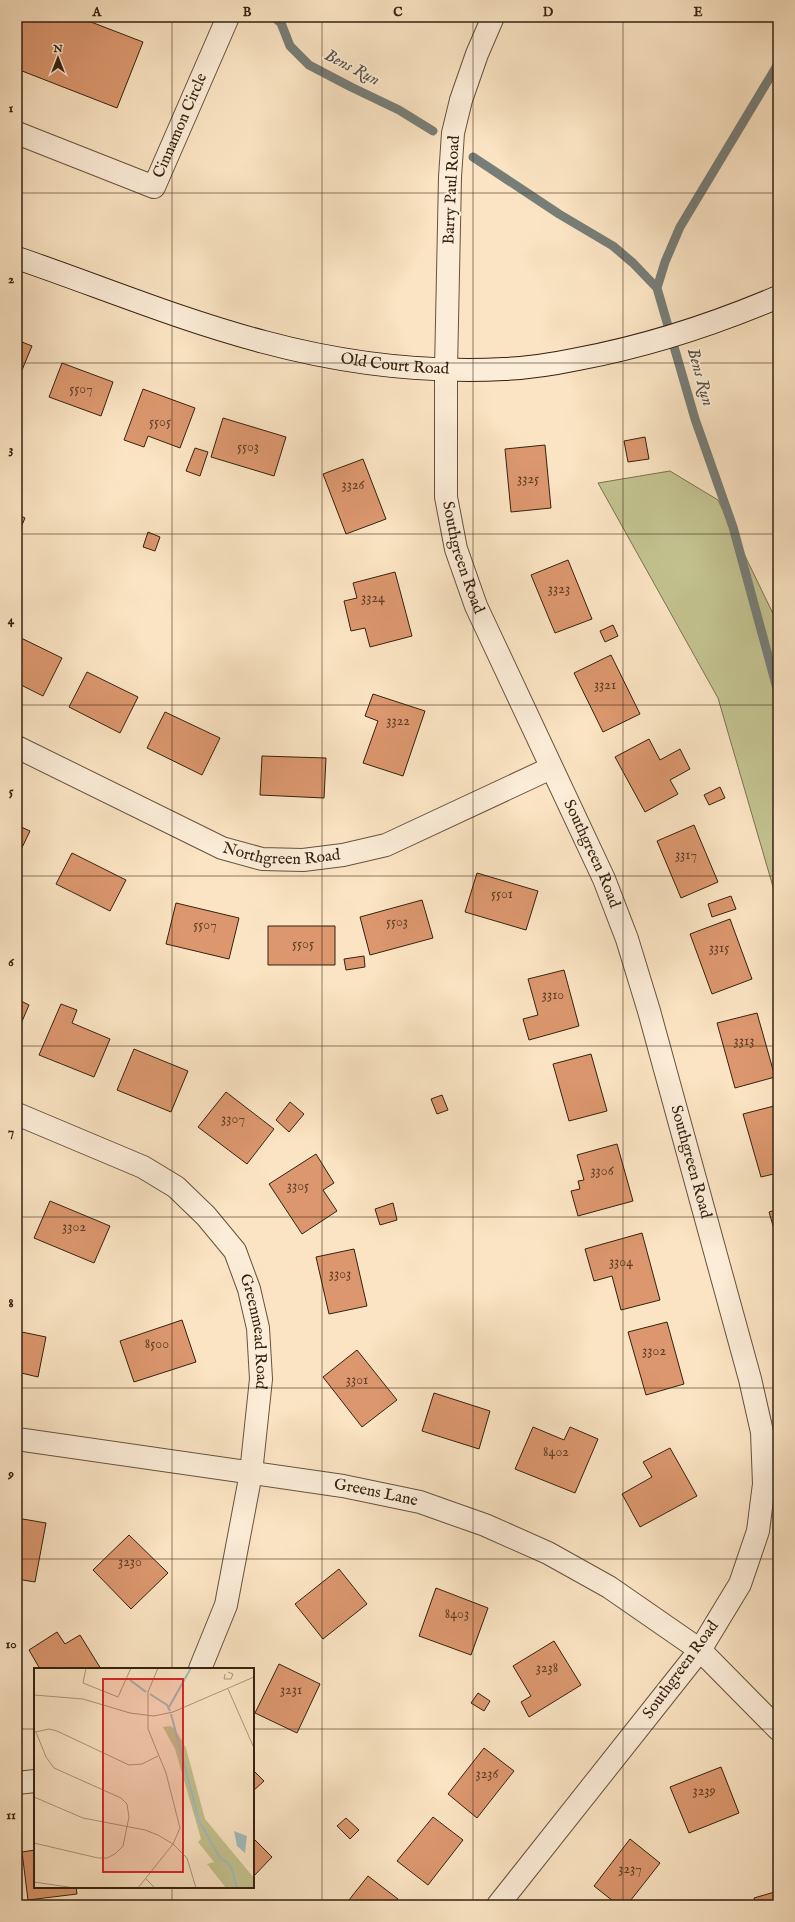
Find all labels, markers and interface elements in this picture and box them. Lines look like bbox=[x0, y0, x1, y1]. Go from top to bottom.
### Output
text: A bbox=[92, 4, 103, 21]
text: B bbox=[243, 4, 252, 21]
text: C bbox=[393, 4, 403, 21]
text: D bbox=[543, 4, 554, 21]
text: E bbox=[693, 4, 703, 21]
north arrow bbox=[38, 38, 78, 78]
text: N bbox=[52, 42, 63, 56]
water label: Bens Run bbox=[321, 45, 383, 91]
street label: Cinnamon Circle bbox=[149, 70, 212, 181]
text: 1 bbox=[9, 100, 14, 117]
street label: Barry Paul Road bbox=[439, 135, 465, 245]
text: 2 bbox=[8, 271, 14, 288]
water label: Bens Run bbox=[682, 345, 718, 409]
street label: Old Court Road bbox=[339, 349, 450, 380]
house number: 5507 bbox=[69, 380, 93, 398]
house number: 5505 bbox=[149, 413, 171, 431]
house number: 5503 bbox=[237, 438, 259, 456]
text: 3 bbox=[9, 441, 14, 458]
house number: 3325 bbox=[517, 470, 539, 488]
house number: 3326 bbox=[342, 476, 366, 494]
street label: Southgreen Road bbox=[437, 500, 489, 618]
house number: 3323 bbox=[548, 580, 570, 598]
house number: 3324 bbox=[361, 589, 385, 607]
text: 4 bbox=[8, 612, 15, 629]
house number: 3321 bbox=[594, 676, 616, 694]
house number: 3322 bbox=[386, 712, 410, 730]
text: 5 bbox=[9, 783, 14, 800]
street label: Southgreen Road bbox=[558, 797, 624, 911]
street label: Northgreen Road bbox=[220, 839, 342, 870]
house number: 3317 bbox=[675, 846, 697, 864]
house number: 5501 bbox=[491, 885, 513, 903]
house number: 5503 bbox=[386, 913, 408, 931]
house number: 5507 bbox=[193, 916, 217, 934]
house number: 5505 bbox=[292, 935, 314, 953]
house number: 3315 bbox=[709, 939, 729, 957]
text: 6 bbox=[8, 954, 14, 971]
house number: 3310 bbox=[542, 986, 564, 1004]
house number: 3313 bbox=[734, 1032, 754, 1050]
street label: Southgreen Road bbox=[665, 1103, 716, 1221]
house number: 3307 bbox=[221, 1110, 245, 1128]
text: 7 bbox=[8, 1124, 14, 1141]
house number: 3306 bbox=[590, 1162, 615, 1180]
house number: 3305 bbox=[287, 1177, 309, 1195]
house number: 3302 bbox=[62, 1218, 86, 1236]
house number: 3304 bbox=[609, 1253, 633, 1271]
house number: 3303 bbox=[329, 1265, 351, 1283]
street label: Greenmead Road bbox=[234, 1271, 271, 1391]
text: 8 bbox=[8, 1295, 14, 1312]
house number: 8500 bbox=[145, 1335, 169, 1353]
house number: 3302 bbox=[642, 1342, 666, 1360]
house number: 3301 bbox=[346, 1371, 368, 1389]
house number: 8402 bbox=[543, 1443, 569, 1461]
text: 9 bbox=[7, 1466, 14, 1483]
street label: Greens Lane bbox=[333, 1475, 420, 1511]
house number: 3230 bbox=[118, 1553, 142, 1571]
house number: 8403 bbox=[445, 1605, 469, 1623]
street label: Southgreen Road bbox=[639, 1617, 724, 1723]
text: 10 bbox=[5, 1636, 17, 1653]
house number: 3238 bbox=[536, 1659, 558, 1677]
inset map bbox=[34, 1668, 254, 1888]
house number: 3231 bbox=[280, 1681, 302, 1699]
house number: 3236 bbox=[476, 1765, 500, 1783]
house number: 3239 bbox=[692, 1782, 716, 1800]
text: 11 bbox=[6, 1807, 16, 1824]
house number: 3237 bbox=[618, 1860, 642, 1878]

